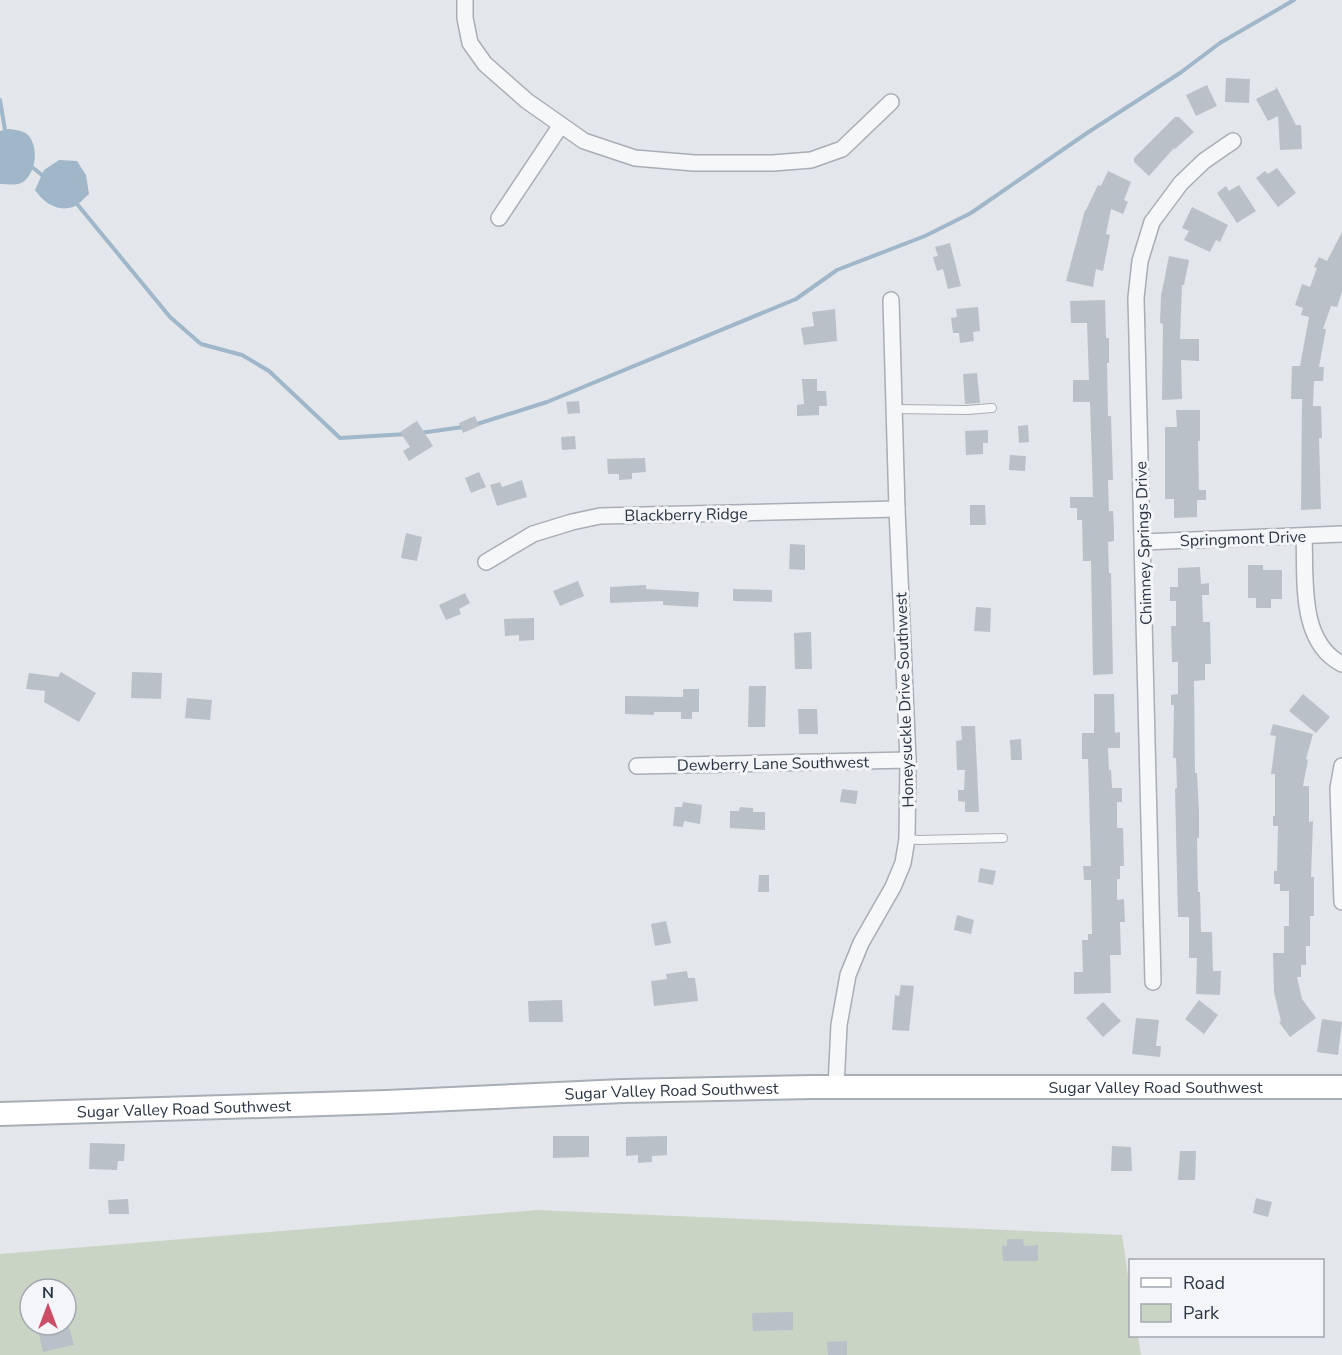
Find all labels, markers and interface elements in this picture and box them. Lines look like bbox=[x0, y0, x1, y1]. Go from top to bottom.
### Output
street label: Chimney Springs Drive bbox=[1130, 461, 1158, 625]
street label: Blackberry Ridge bbox=[624, 503, 748, 527]
street label: Springmont Drive bbox=[1179, 526, 1307, 552]
street label: Honeysuckle Drive Southwest bbox=[890, 592, 920, 808]
street label: Dewberry Lane Southwest bbox=[677, 751, 870, 777]
street label: Sugar Valley Road Southwest bbox=[1048, 1077, 1263, 1099]
street label: Sugar Valley Road Southwest bbox=[564, 1078, 779, 1106]
street label: Sugar Valley Road Southwest bbox=[77, 1095, 292, 1124]
legend bbox=[1129, 1259, 1324, 1337]
text: Road bbox=[1183, 1271, 1225, 1295]
north arrow bbox=[18, 1277, 78, 1337]
text: N bbox=[42, 1282, 54, 1304]
text: Park bbox=[1183, 1301, 1220, 1325]

